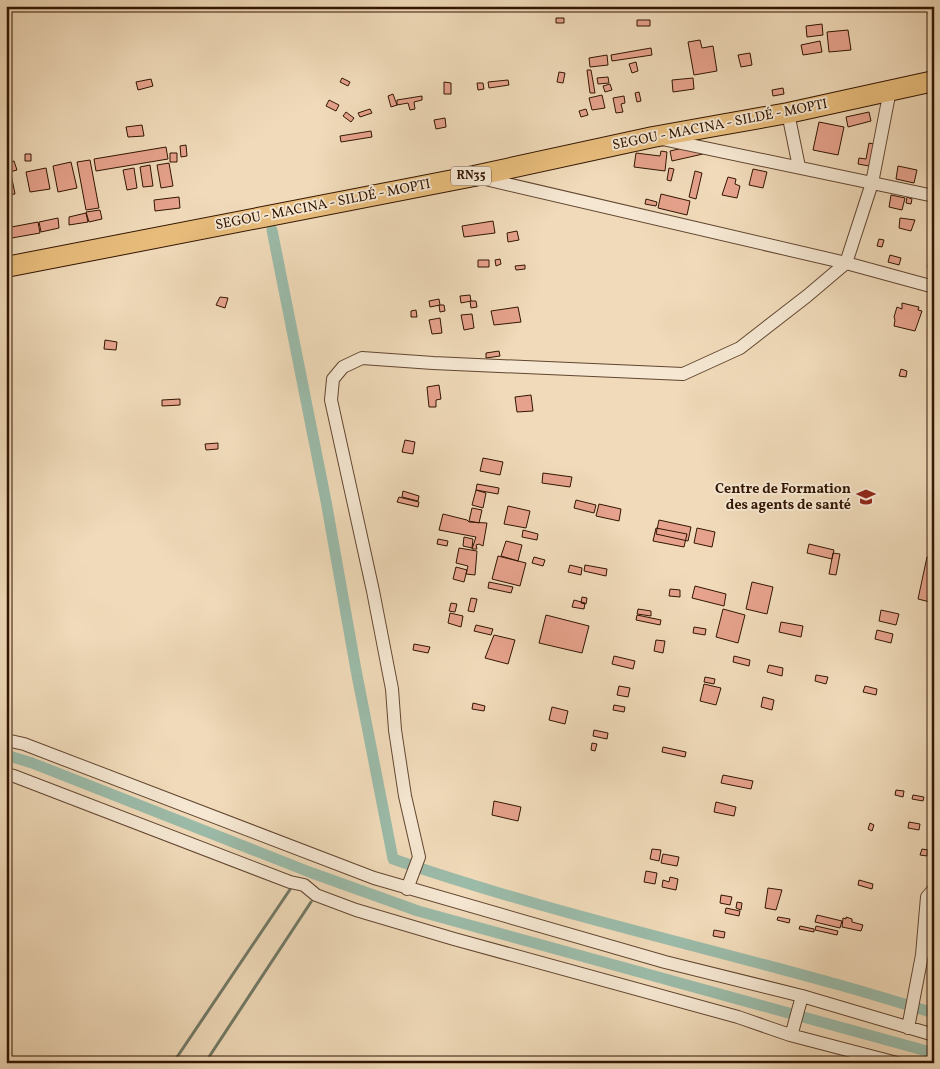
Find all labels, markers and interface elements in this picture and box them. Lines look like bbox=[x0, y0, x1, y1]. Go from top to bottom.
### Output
street label: SEGOU - MACINA - SILDÉ - MOPTI bbox=[611, 95, 829, 155]
road number: RN35 bbox=[451, 167, 491, 186]
street label: SEGOU - MACINA - SILDÉ - MOPTI bbox=[214, 175, 432, 235]
place label: Centre de Formation des agents de santé bbox=[715, 480, 851, 515]
school or university icon: Centre de Formation des agents de santé bbox=[855, 486, 877, 508]

